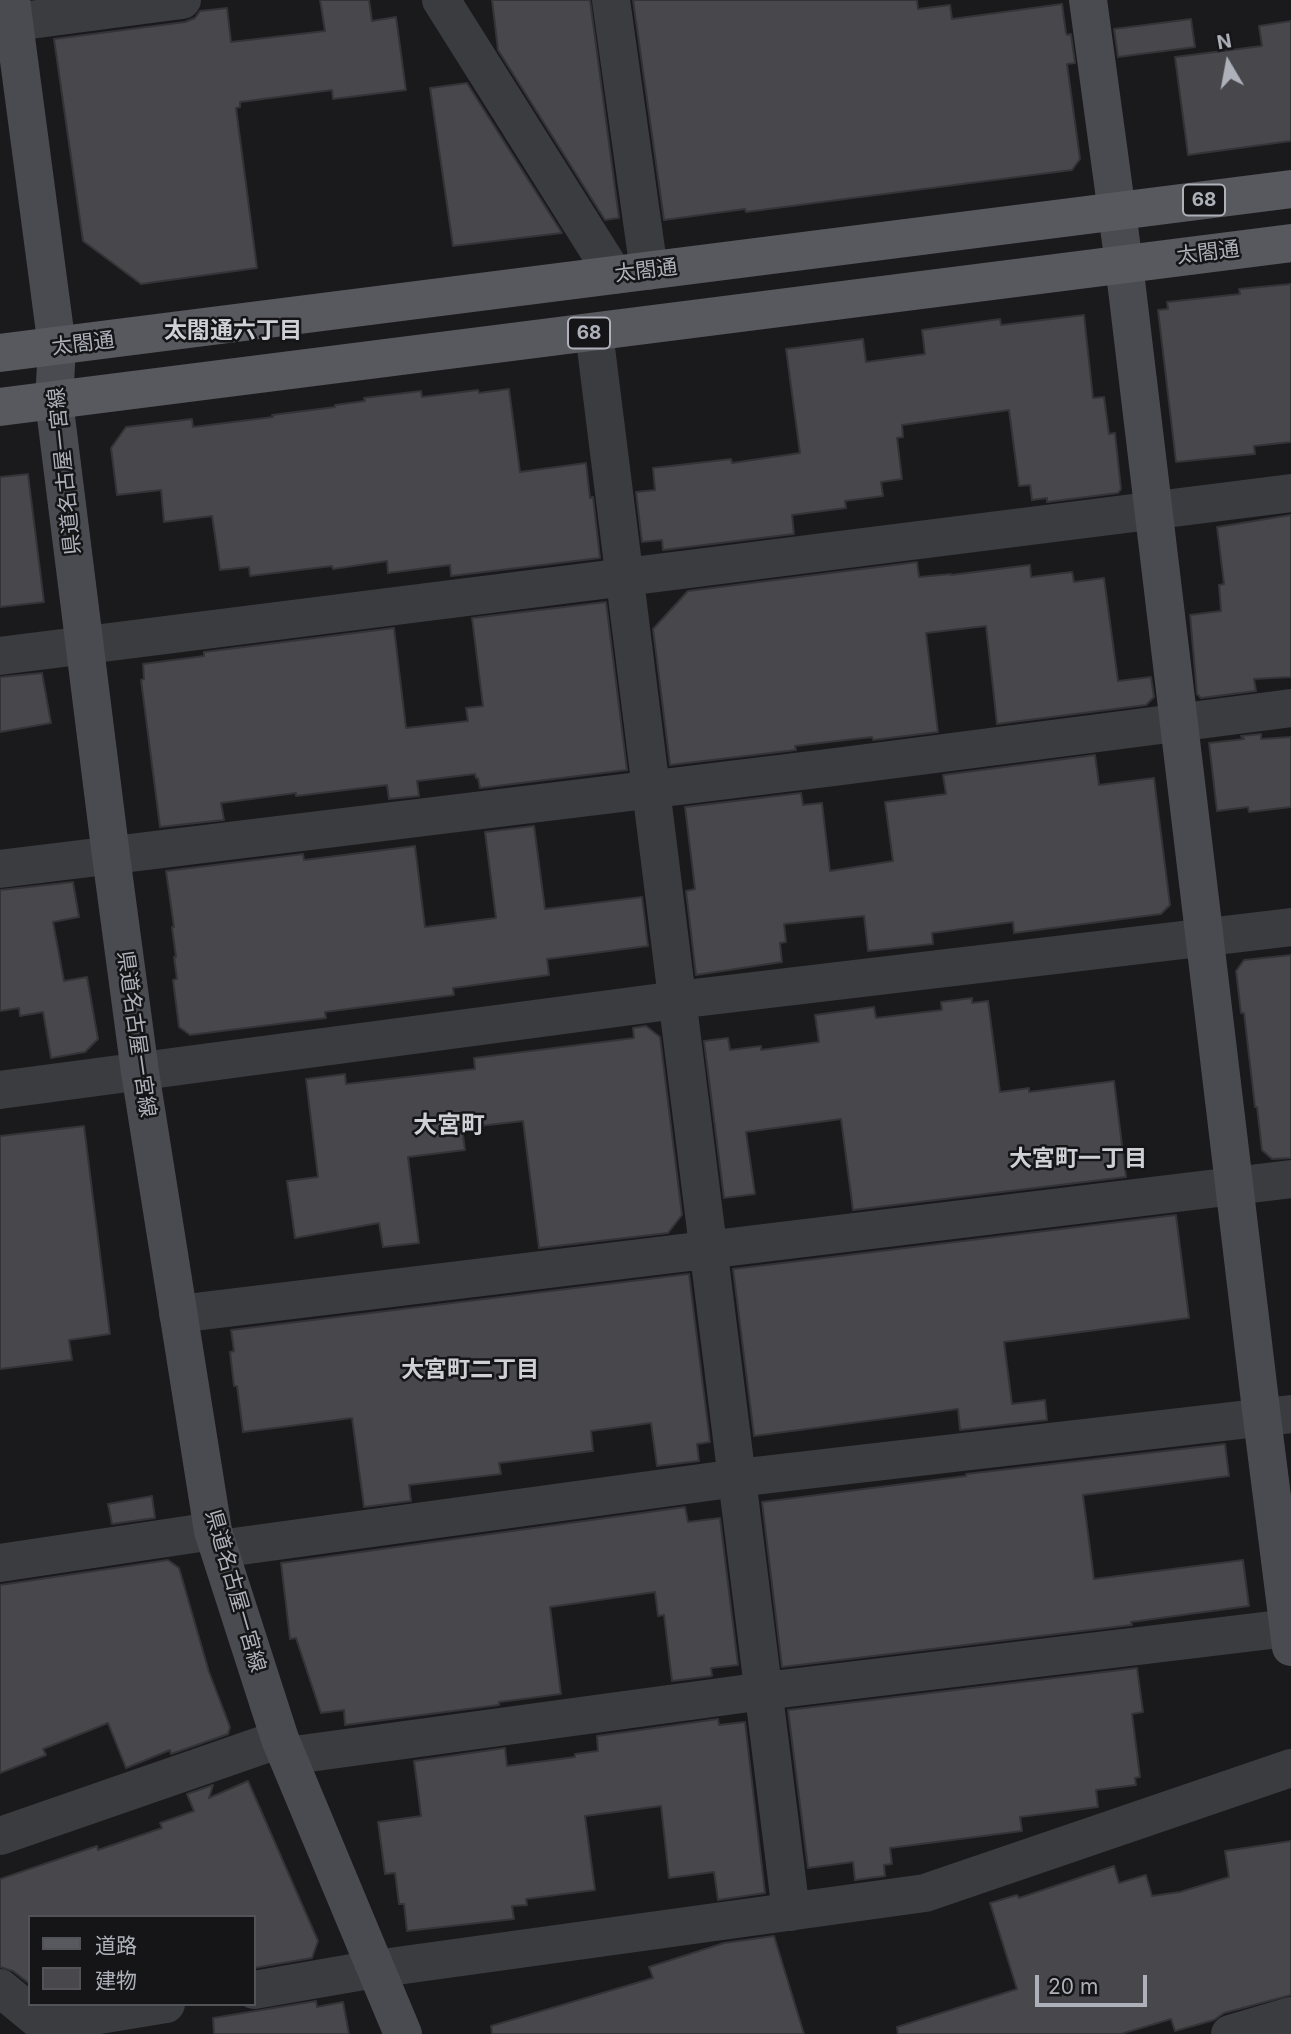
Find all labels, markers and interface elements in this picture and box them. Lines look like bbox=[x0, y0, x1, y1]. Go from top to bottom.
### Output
north arrow bbox=[1193, 28, 1263, 98]
text: N bbox=[1215, 29, 1233, 54]
road number: 68 bbox=[1183, 184, 1225, 216]
street label: 太閤通 bbox=[1175, 237, 1241, 269]
street label: 太閤通 bbox=[613, 255, 679, 287]
district label: 太閤通六丁目 bbox=[164, 317, 302, 345]
road number: 68 bbox=[568, 318, 610, 348]
street label: 太閤通 bbox=[50, 328, 116, 360]
street label: 県道名古屋一宮線 bbox=[44, 386, 86, 556]
street label: 県道名古屋一宮線 bbox=[112, 949, 160, 1119]
district label: 大宮町 bbox=[413, 1112, 485, 1140]
district label: 大宮町一丁目 bbox=[1009, 1145, 1147, 1173]
district label: 大宮町二丁目 bbox=[401, 1356, 539, 1384]
street label: 県道名古屋一宮線 bbox=[200, 1507, 270, 1675]
legend bbox=[28, 1915, 256, 2006]
text: 道路 bbox=[95, 1933, 137, 1958]
scale bar bbox=[1039, 1960, 1151, 2004]
text: 建物 bbox=[95, 1968, 137, 1993]
text: 20 m bbox=[1048, 1974, 1098, 1999]

